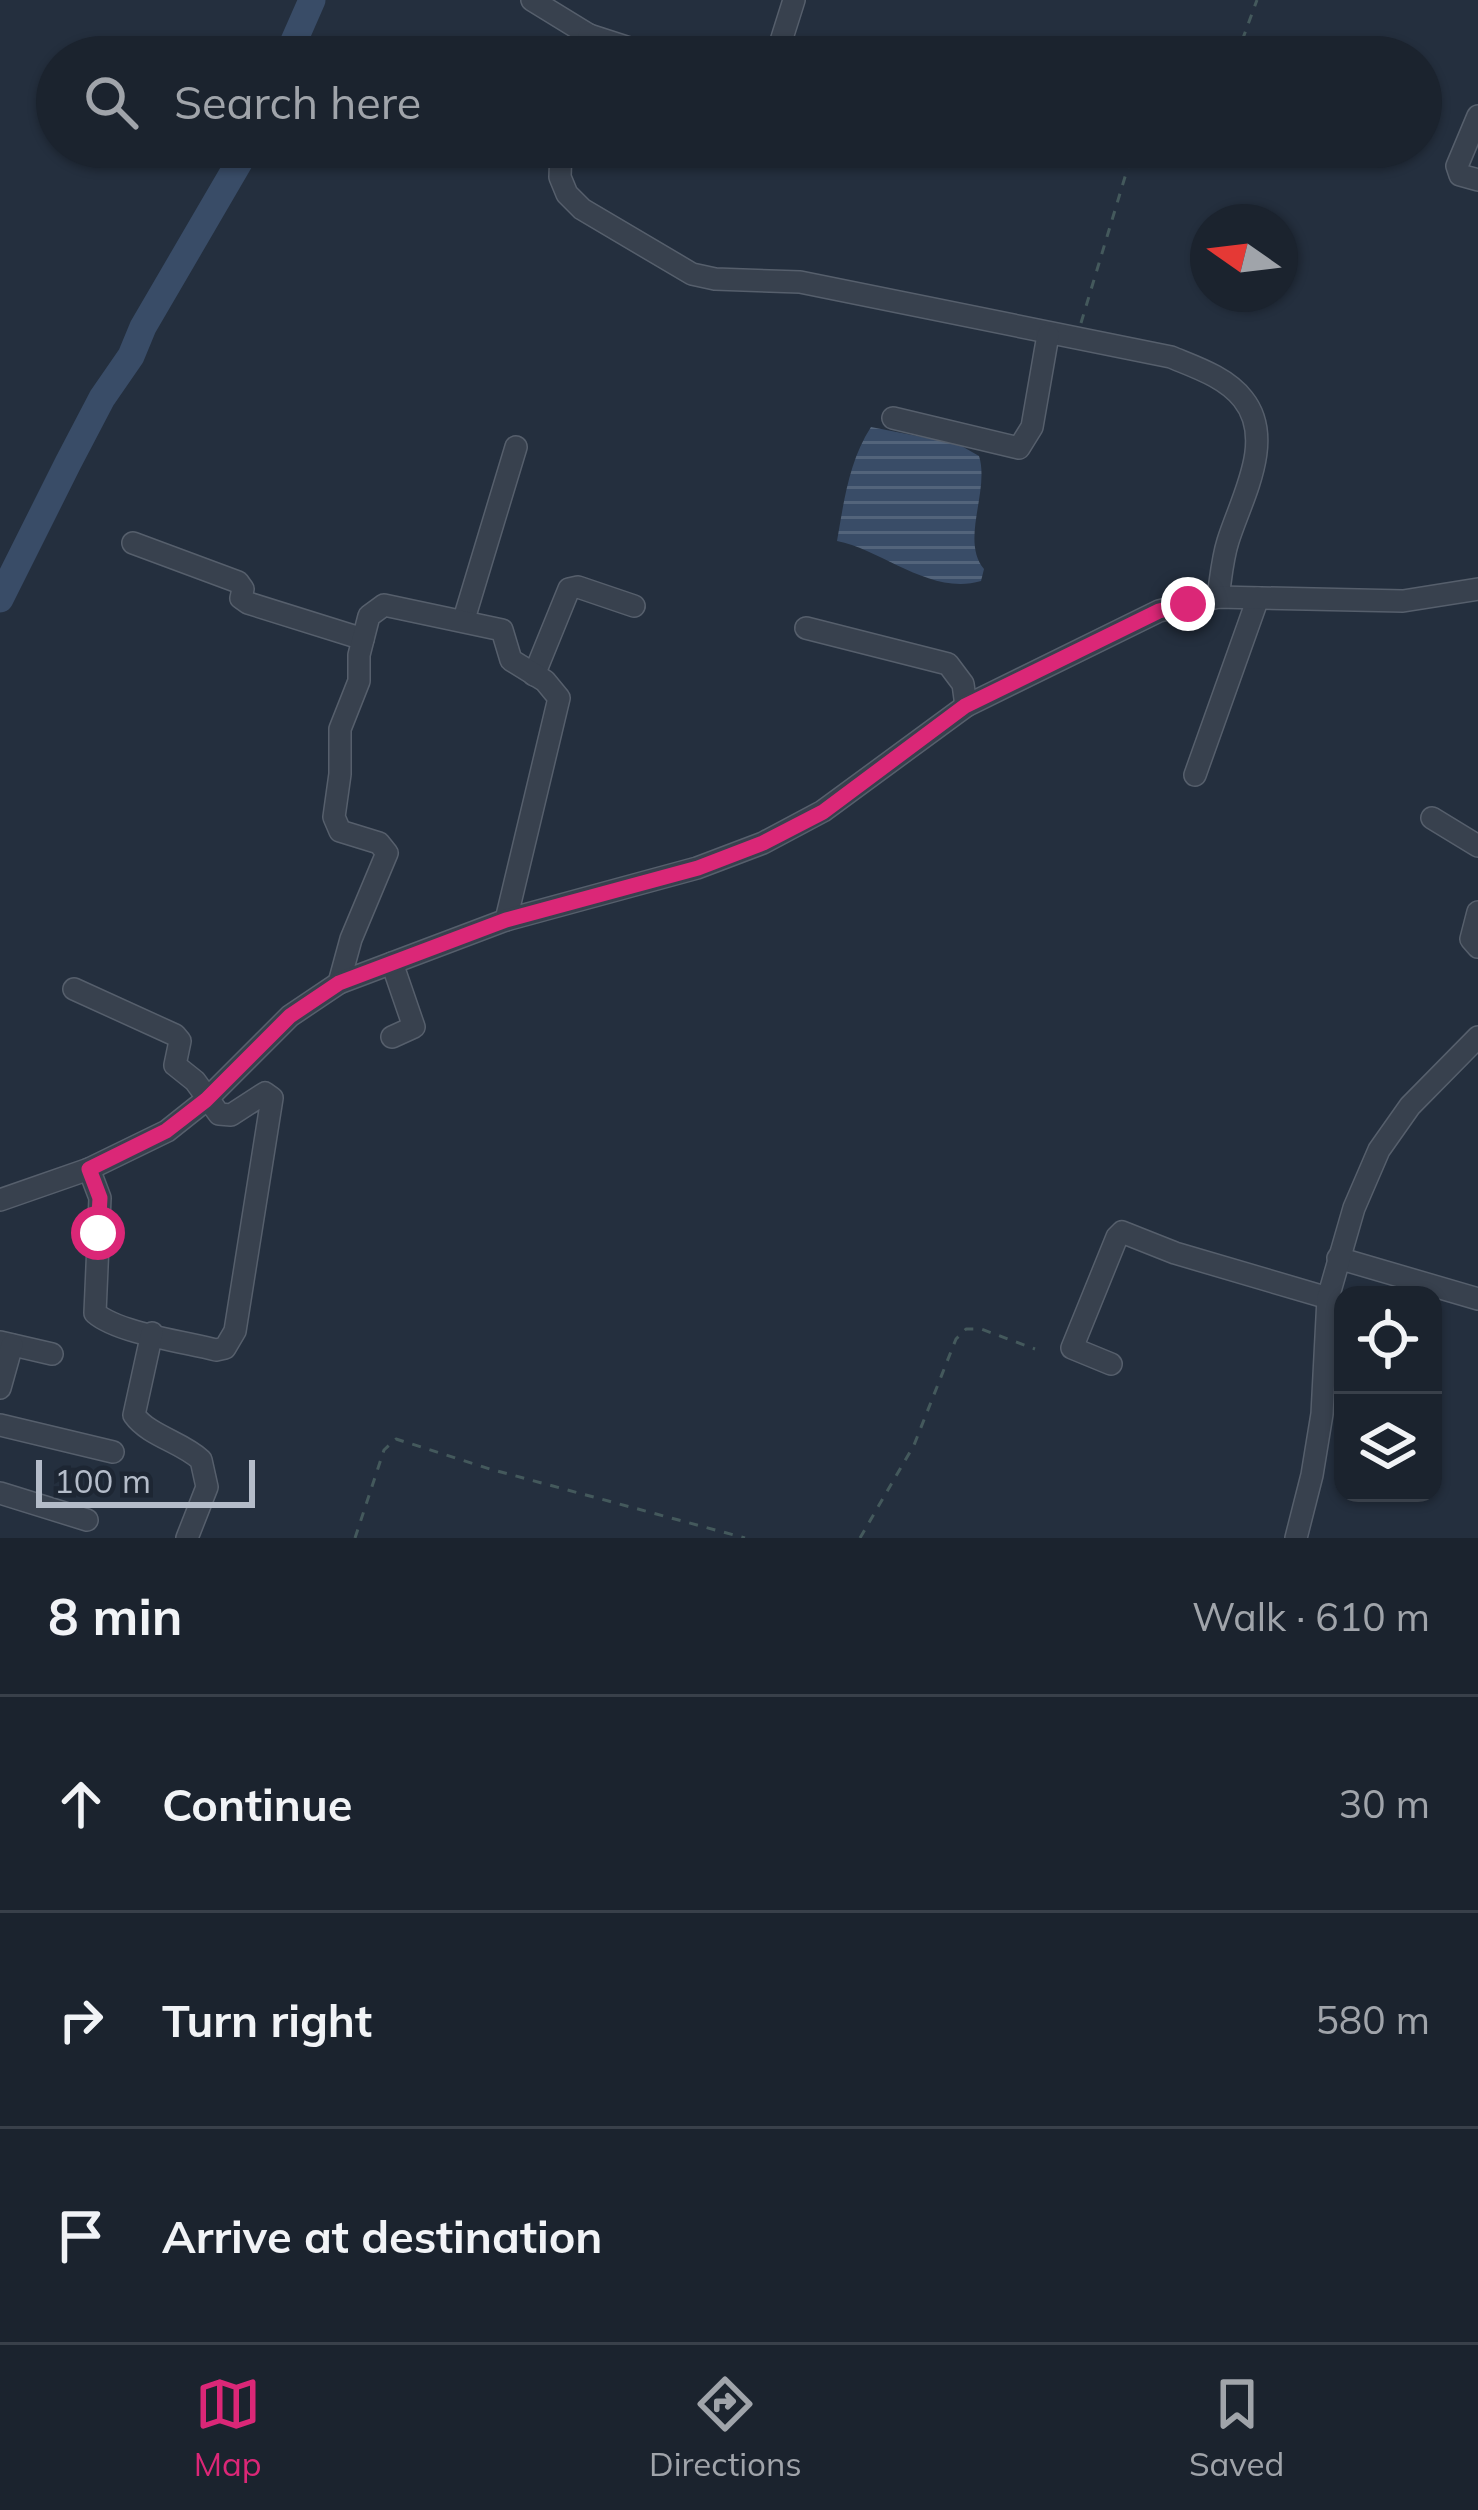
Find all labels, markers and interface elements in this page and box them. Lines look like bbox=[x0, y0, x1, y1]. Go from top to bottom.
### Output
search box bbox=[36, 36, 1442, 168]
icon: search bbox=[78, 69, 144, 135]
text: Search here bbox=[174, 74, 421, 130]
north arrow bbox=[1190, 204, 1298, 312]
route end bbox=[1161, 577, 1215, 631]
route start bbox=[71, 1206, 125, 1260]
map controls bbox=[1334, 1286, 1442, 1502]
button: locate bbox=[1334, 1286, 1442, 1394]
button: layers bbox=[1334, 1394, 1442, 1502]
scale bar bbox=[36, 1454, 255, 1507]
text: 100 m bbox=[54, 1460, 151, 1501]
text: 8 min bbox=[48, 1584, 183, 1648]
text: Walk · 610 m bbox=[1192, 1592, 1430, 1641]
icon: ahead bbox=[48, 1771, 114, 1837]
text: Continue bbox=[162, 1776, 352, 1832]
text: 30 m bbox=[1339, 1779, 1430, 1828]
icon: right bbox=[48, 1987, 114, 2053]
text: Turn right bbox=[162, 1992, 372, 2048]
text: 580 m bbox=[1315, 1995, 1430, 2044]
icon: arrive bbox=[48, 2203, 114, 2269]
text: Arrive at destination bbox=[162, 2208, 602, 2264]
tab: Map bbox=[194, 2371, 262, 2484]
tab: Directions bbox=[649, 2371, 802, 2484]
tab: Saved bbox=[1189, 2371, 1284, 2484]

